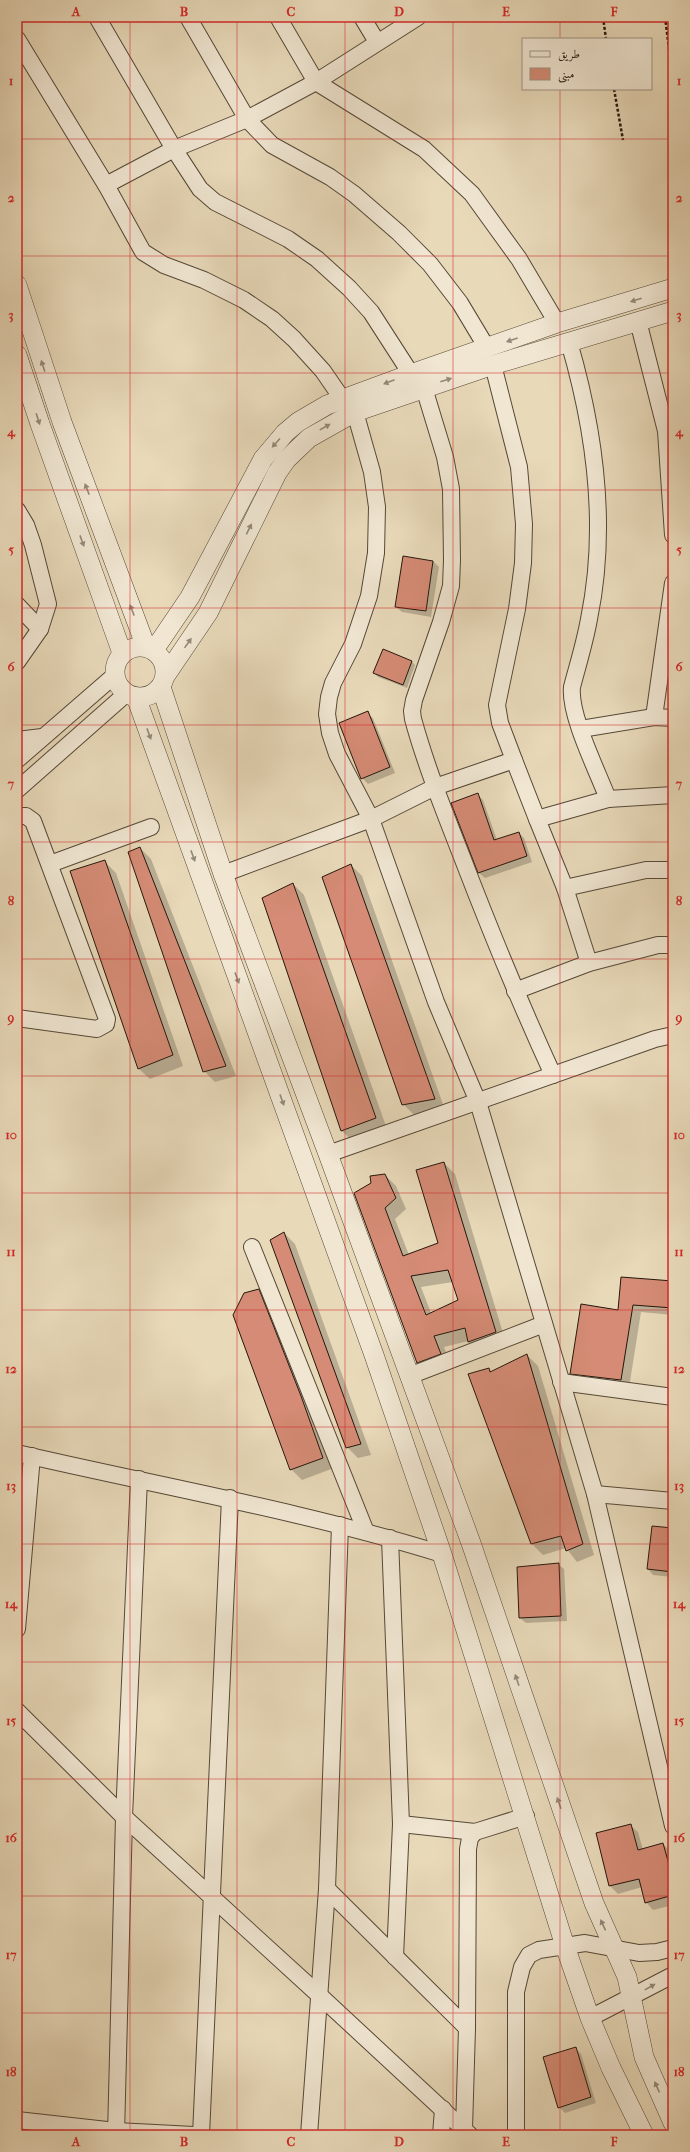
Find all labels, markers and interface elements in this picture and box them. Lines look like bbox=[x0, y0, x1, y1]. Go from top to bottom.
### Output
text: A bbox=[71, 4, 81, 19]
text: B bbox=[180, 4, 189, 19]
text: C bbox=[287, 4, 296, 19]
text: D bbox=[394, 4, 404, 19]
text: E bbox=[502, 4, 510, 19]
text: F bbox=[610, 4, 618, 19]
legend bbox=[522, 38, 652, 90]
text: طريق bbox=[558, 47, 580, 62]
text: مبنى bbox=[558, 67, 574, 83]
text: 1 bbox=[9, 73, 14, 88]
text: 1 bbox=[677, 73, 682, 88]
text: 2 bbox=[8, 190, 15, 205]
text: 2 bbox=[676, 190, 683, 205]
one-way arrow bbox=[629, 297, 641, 303]
text: 3 bbox=[8, 307, 14, 323]
text: 3 bbox=[676, 307, 682, 323]
one-way arrow bbox=[506, 337, 518, 343]
one-way arrow bbox=[40, 360, 46, 372]
one-way arrow bbox=[441, 377, 453, 383]
one-way arrow bbox=[383, 380, 395, 386]
one-way arrow bbox=[35, 413, 41, 425]
text: 4 bbox=[6, 424, 16, 440]
one-way arrow bbox=[319, 424, 331, 431]
text: 4 bbox=[674, 424, 684, 440]
one-way arrow bbox=[272, 438, 281, 447]
one-way arrow bbox=[83, 482, 89, 494]
one-way arrow bbox=[246, 523, 252, 534]
one-way arrow bbox=[79, 536, 85, 548]
text: 5 bbox=[8, 542, 14, 557]
text: 5 bbox=[676, 542, 682, 557]
one-way arrow bbox=[129, 604, 135, 616]
one-way arrow bbox=[184, 638, 192, 649]
text: 6 bbox=[7, 659, 15, 674]
text: 6 bbox=[675, 659, 683, 674]
one-way arrow bbox=[146, 728, 152, 740]
text: 7 bbox=[7, 776, 15, 791]
text: 7 bbox=[675, 776, 683, 791]
one-way arrow bbox=[191, 850, 197, 862]
text: 8 bbox=[8, 893, 15, 908]
text: 8 bbox=[676, 893, 683, 908]
one-way arrow bbox=[235, 972, 241, 984]
text: 9 bbox=[7, 1010, 15, 1026]
text: 9 bbox=[675, 1010, 683, 1026]
one-way arrow bbox=[279, 1095, 285, 1107]
text: 10 bbox=[5, 1127, 17, 1142]
text: 10 bbox=[673, 1127, 685, 1142]
text: 11 bbox=[6, 1244, 16, 1259]
text: 11 bbox=[674, 1244, 684, 1259]
text: 12 bbox=[5, 1361, 17, 1376]
text: 12 bbox=[673, 1361, 685, 1376]
text: 13 bbox=[6, 1478, 16, 1494]
text: 13 bbox=[674, 1478, 684, 1494]
text: 14 bbox=[5, 1596, 18, 1612]
text: 14 bbox=[673, 1596, 686, 1612]
one-way arrow bbox=[514, 1673, 520, 1685]
text: 15 bbox=[6, 1713, 16, 1728]
text: 15 bbox=[674, 1713, 684, 1728]
one-way arrow bbox=[556, 1796, 562, 1808]
text: 16 bbox=[5, 1830, 18, 1845]
text: 16 bbox=[673, 1830, 686, 1845]
one-way arrow bbox=[600, 1920, 606, 1931]
text: 17 bbox=[6, 1947, 17, 1962]
text: 17 bbox=[674, 1947, 685, 1962]
one-way arrow bbox=[644, 1984, 656, 1990]
text: 18 bbox=[5, 2064, 17, 2079]
text: 18 bbox=[673, 2064, 685, 2079]
one-way arrow bbox=[654, 2082, 660, 2093]
text: A bbox=[71, 2134, 81, 2149]
text: B bbox=[180, 2134, 189, 2149]
text: C bbox=[287, 2134, 296, 2149]
text: D bbox=[394, 2134, 404, 2149]
text: E bbox=[502, 2134, 510, 2149]
text: F bbox=[610, 2134, 618, 2149]

